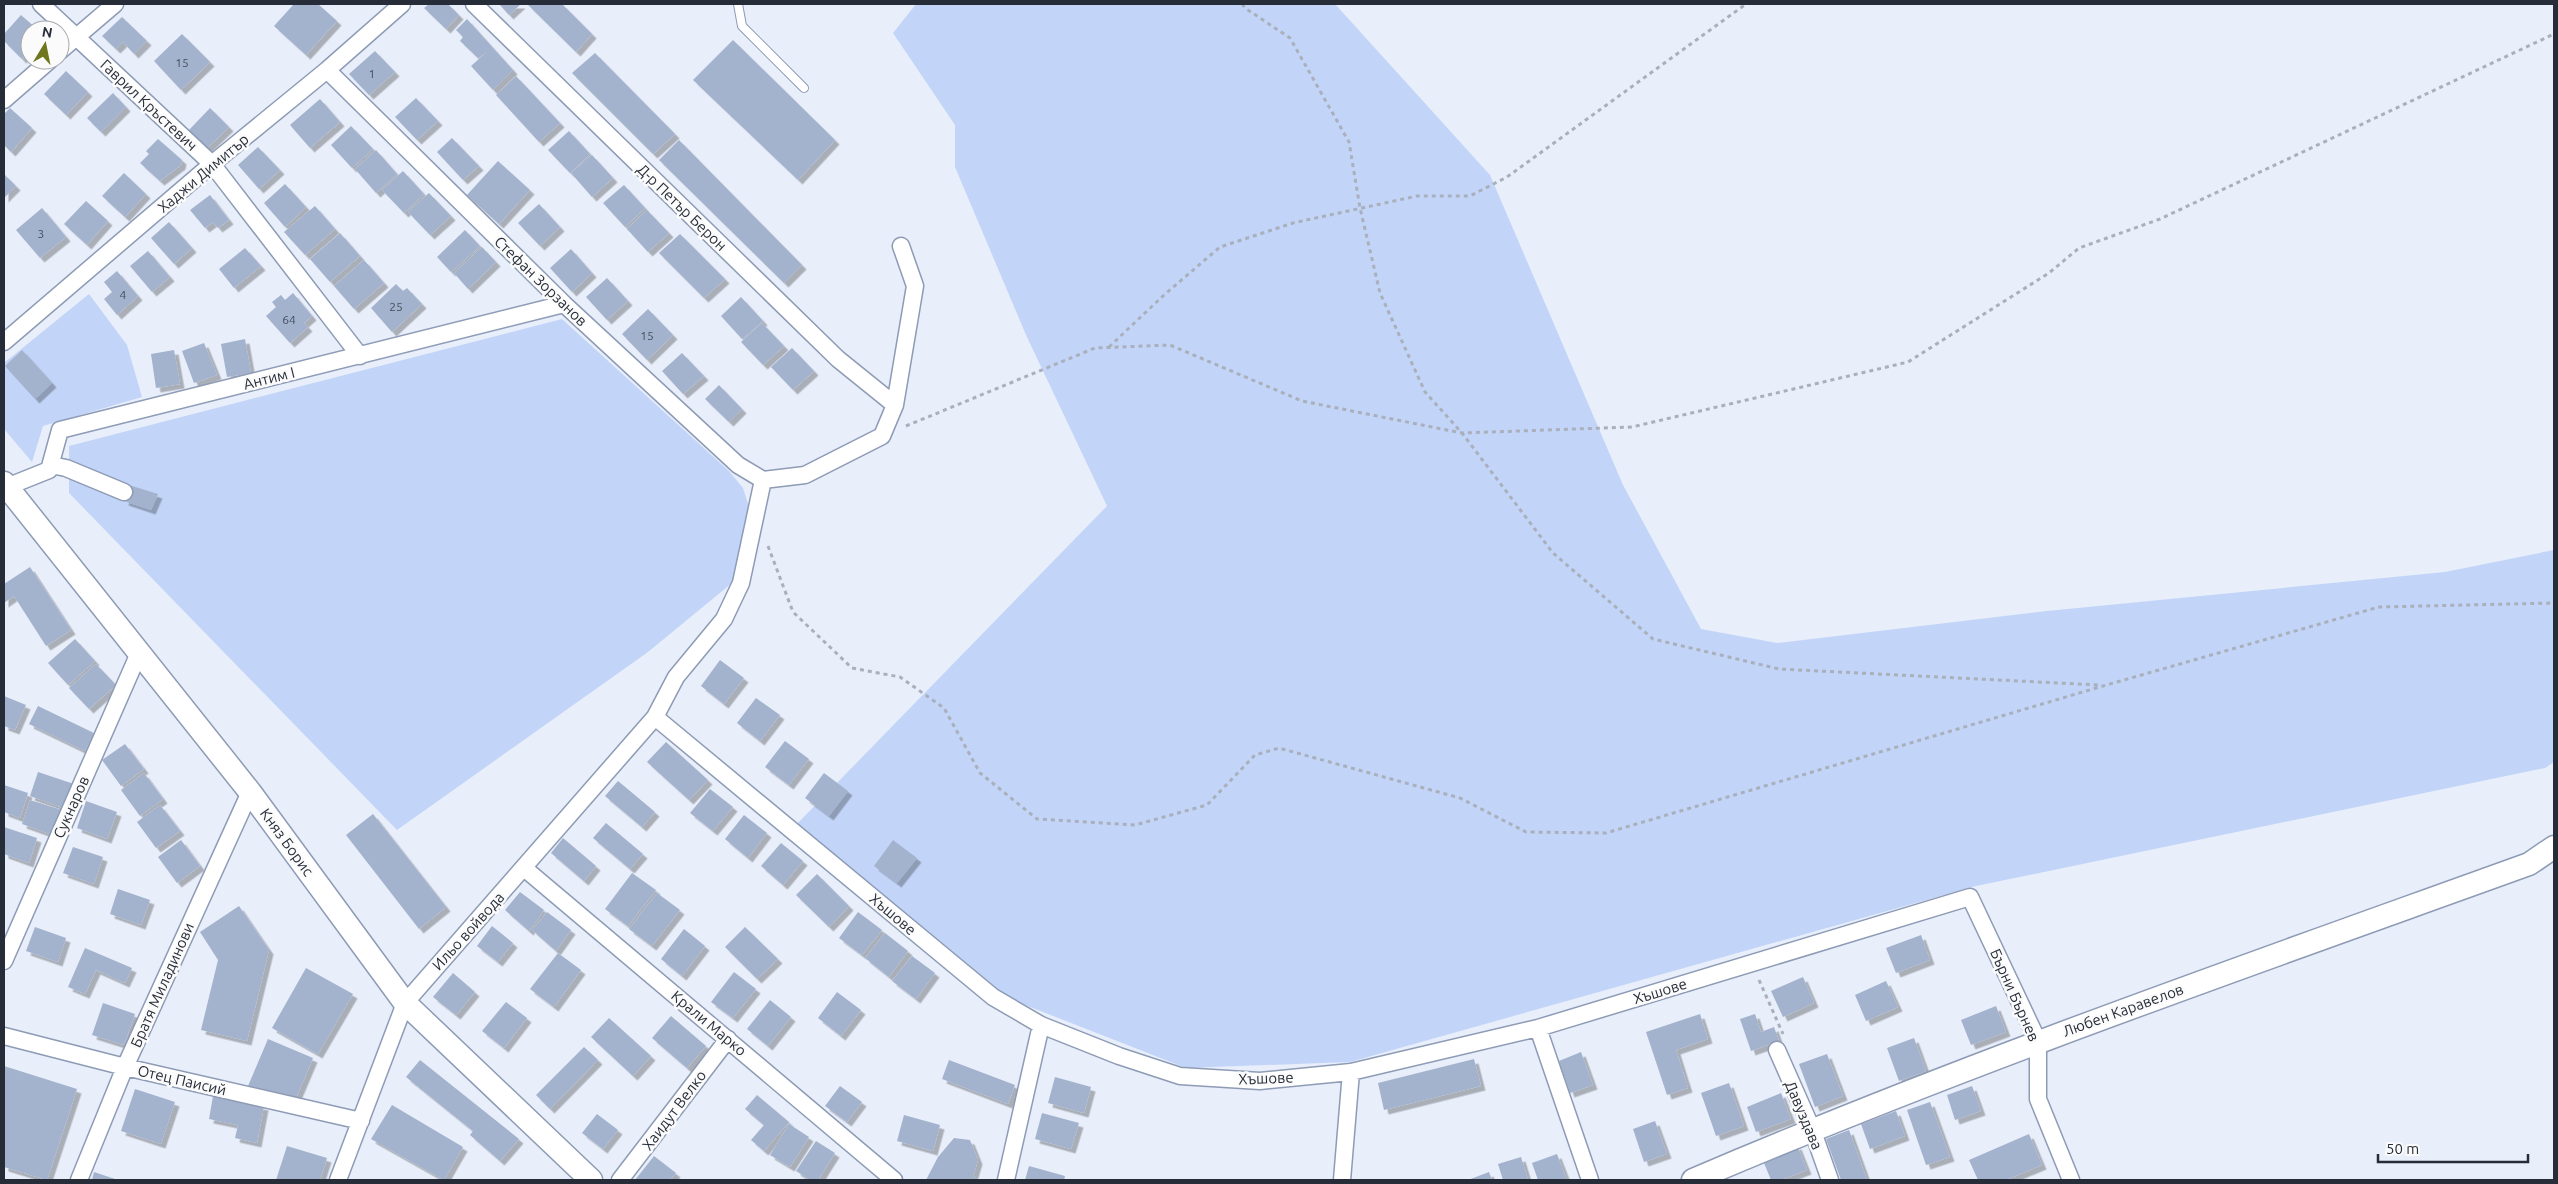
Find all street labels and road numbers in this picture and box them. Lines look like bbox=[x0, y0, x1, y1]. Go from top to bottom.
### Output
street label: Гаврил Кръстевич bbox=[97, 56, 201, 154]
street label: Хаджи Димитър bbox=[154, 130, 252, 216]
street label: Д-р Петър Берон bbox=[634, 160, 730, 254]
street label: Стефан Зорзанов bbox=[491, 233, 591, 329]
street label: Антим I bbox=[242, 363, 296, 393]
street label: Сукнаров bbox=[50, 773, 92, 841]
street label: Княз Борис bbox=[257, 805, 317, 879]
street label: Ильо войвода bbox=[429, 889, 507, 973]
street label: Хъшове bbox=[866, 890, 920, 938]
street label: Братя Миладинови bbox=[127, 920, 197, 1050]
street label: Бърни Бърнев bbox=[1987, 946, 2043, 1044]
street label: Хъшове bbox=[1631, 975, 1689, 1007]
street label: Любен Каравелов bbox=[2060, 980, 2186, 1040]
street label: Крали Марко bbox=[668, 987, 750, 1059]
street label: Отец Паисий bbox=[136, 1062, 228, 1098]
street label: Хаидут Велко bbox=[639, 1067, 709, 1153]
street label: Хъшове bbox=[1238, 1069, 1294, 1087]
street label: Давуздава bbox=[1782, 1078, 1826, 1152]

